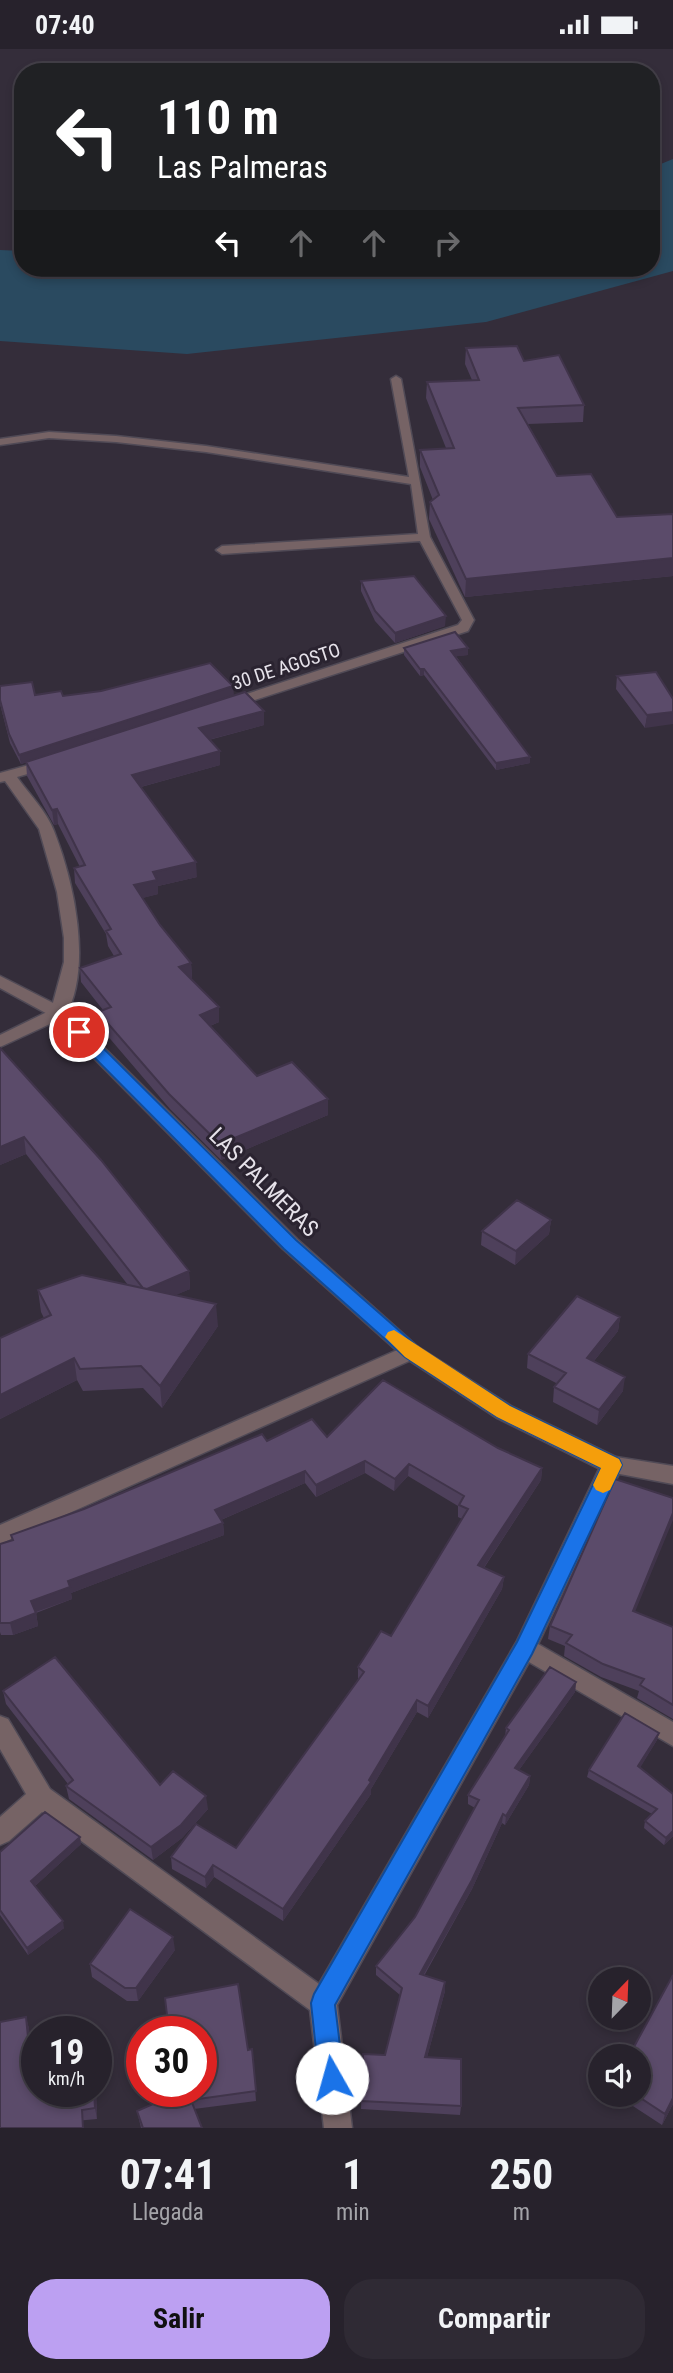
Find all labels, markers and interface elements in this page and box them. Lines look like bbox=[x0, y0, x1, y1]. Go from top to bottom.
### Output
text: 07:40 bbox=[35, 10, 95, 40]
text: 110 m bbox=[157, 89, 279, 146]
icon: left bbox=[42, 91, 133, 182]
text: Las Palmeras bbox=[157, 148, 328, 186]
icon: left bbox=[209, 224, 247, 262]
icon: ahead bbox=[282, 224, 320, 262]
icon: ahead bbox=[355, 224, 393, 262]
icon: right bbox=[428, 224, 466, 262]
street label: 30 DE AGOSTO bbox=[229, 638, 343, 695]
pin bbox=[49, 1002, 109, 1062]
icon: arrive bbox=[60, 1013, 98, 1051]
street label: LAS PALMERAS bbox=[203, 1122, 324, 1243]
north arrow bbox=[588, 1967, 651, 2030]
map controls bbox=[588, 1967, 651, 2107]
speed limit sign: 30 bbox=[126, 2016, 217, 2107]
text: 19 bbox=[49, 2032, 84, 2073]
position arrow bbox=[295, 2041, 369, 2115]
button: sound bbox=[588, 2044, 651, 2107]
text: km/h bbox=[48, 2068, 85, 2089]
text: 07:41 bbox=[120, 2150, 216, 2199]
text: 1 bbox=[342, 2150, 363, 2199]
text: 250 bbox=[489, 2150, 553, 2199]
text: Llegada bbox=[132, 2199, 204, 2226]
text: min bbox=[336, 2199, 370, 2226]
text: m bbox=[513, 2199, 530, 2226]
button: Salir bbox=[28, 2279, 330, 2359]
button: Compartir bbox=[344, 2279, 645, 2359]

